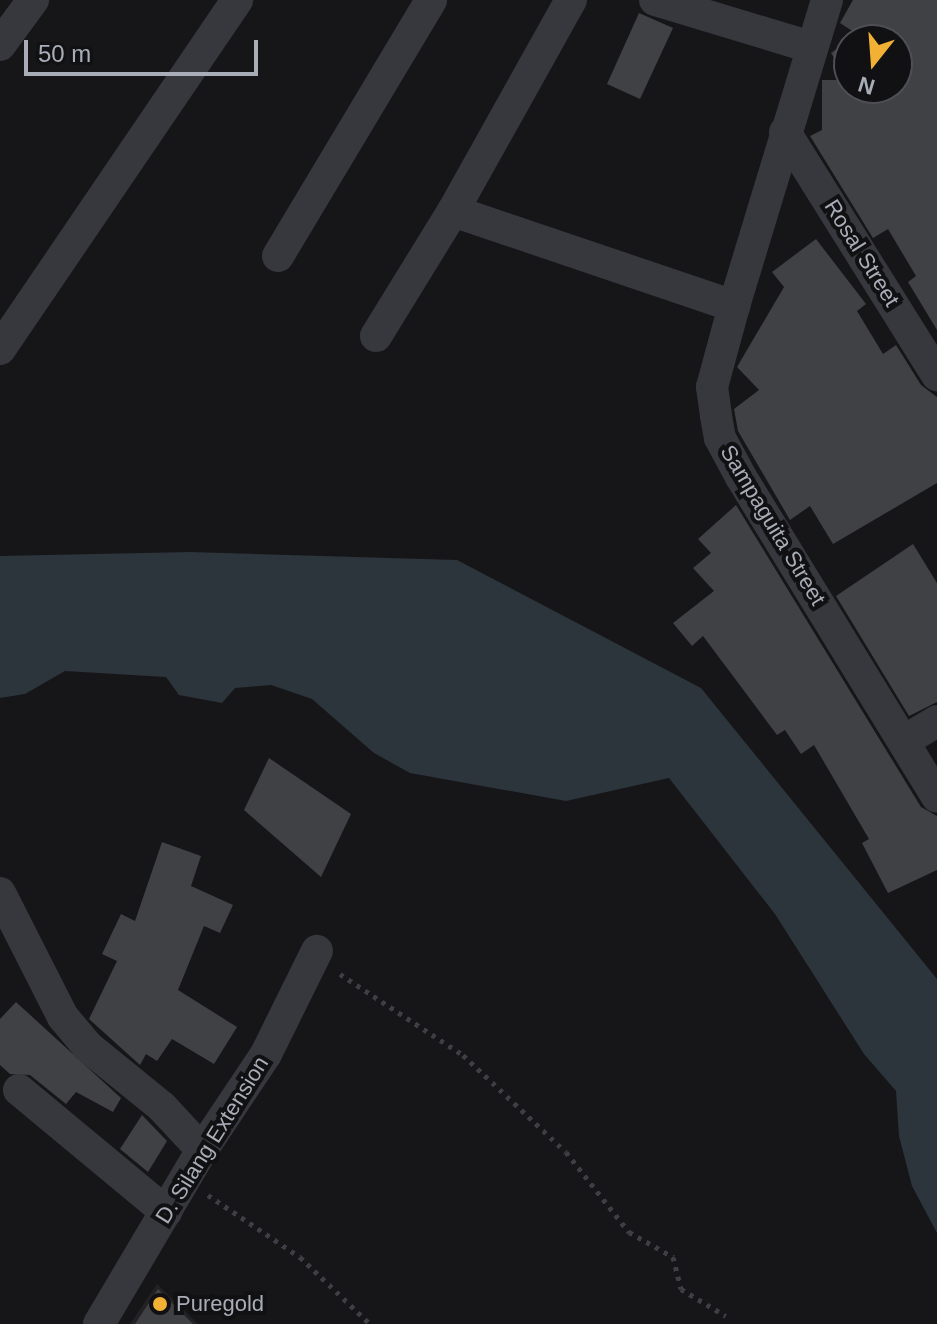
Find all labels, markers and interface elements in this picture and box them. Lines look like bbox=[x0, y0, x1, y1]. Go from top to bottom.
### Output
scale bar bbox=[28, 24, 262, 74]
north arrow bbox=[833, 24, 913, 104]
text: 50 m bbox=[38, 40, 91, 67]
text: N bbox=[855, 71, 878, 100]
street label: Rosal Street bbox=[819, 195, 905, 311]
street label: Sampaguita Street bbox=[715, 440, 831, 610]
street label: D. Silang Extension bbox=[150, 1052, 274, 1228]
place label: Puregold bbox=[176, 1291, 264, 1317]
marker: Puregold bbox=[151, 1295, 169, 1313]

